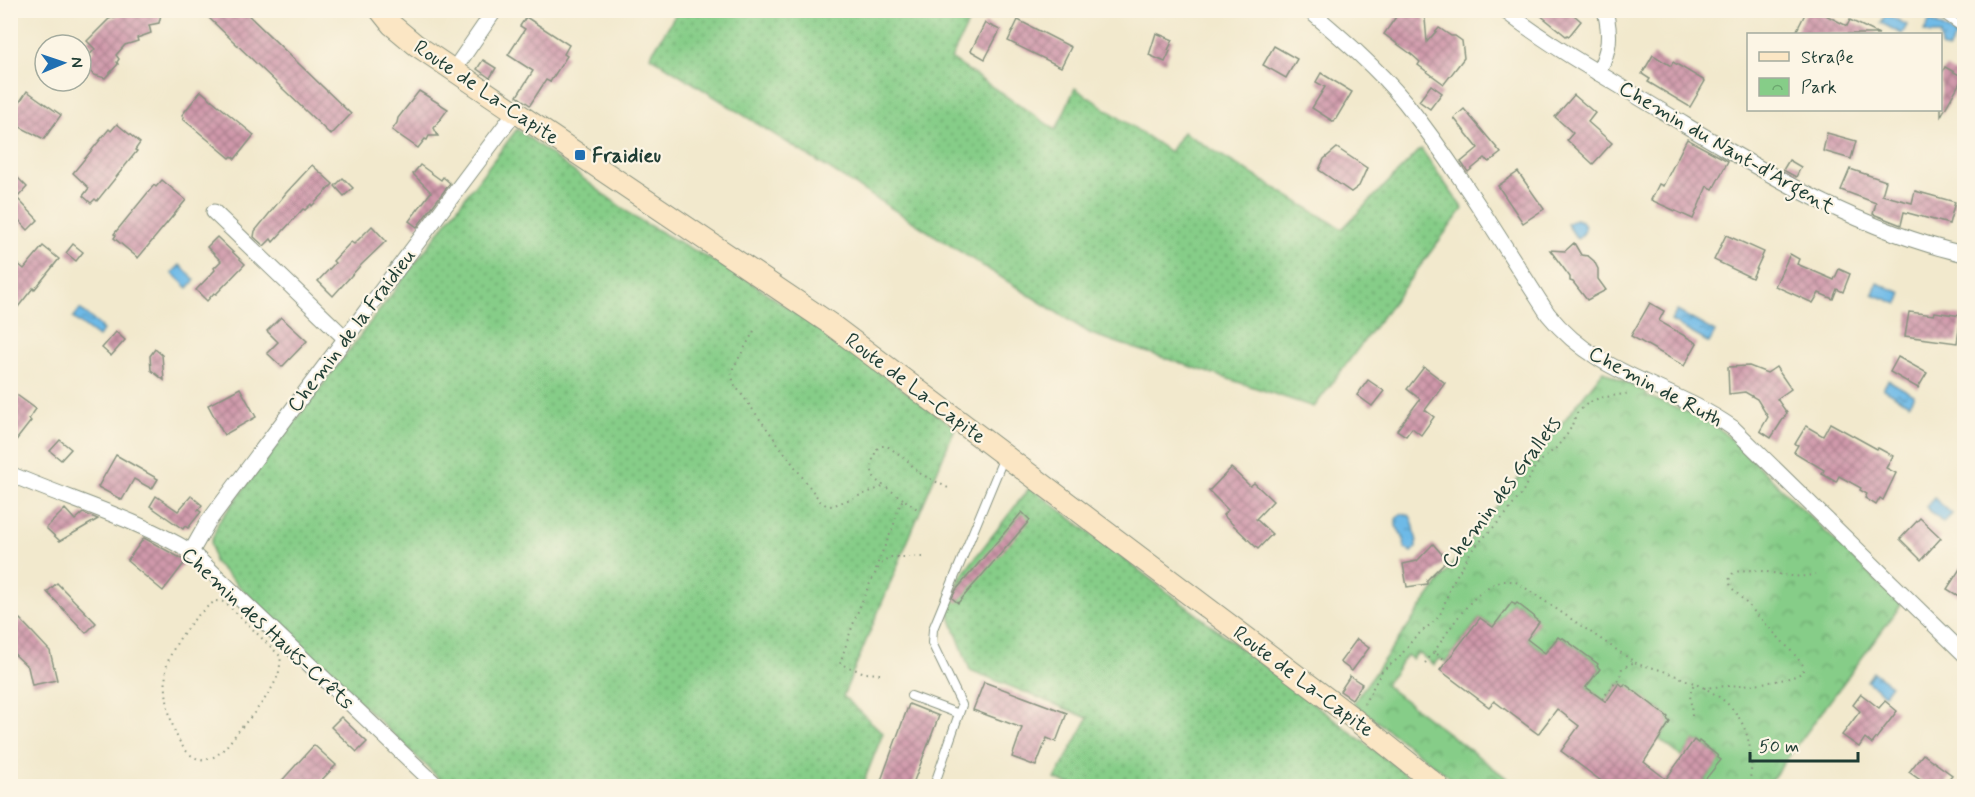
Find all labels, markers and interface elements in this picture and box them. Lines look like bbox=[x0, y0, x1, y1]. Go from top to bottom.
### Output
north arrow bbox=[33, 33, 93, 93]
legend bbox=[1747, 33, 1942, 111]
street label: Route de La-Capite bbox=[408, 34, 565, 152]
text: Straße bbox=[1801, 46, 1854, 70]
text: N bbox=[66, 57, 87, 68]
street label: Chemin du Nant-d'Argent bbox=[1612, 75, 1840, 223]
text: Park bbox=[1801, 76, 1837, 100]
place label: Fraidieu bbox=[592, 142, 661, 170]
marker: Fraidieu bbox=[573, 148, 587, 162]
street label: Chemin de la Fraidieu bbox=[281, 243, 423, 418]
street label: Route de La-Capite bbox=[839, 326, 992, 451]
street label: Chemin de Ruth bbox=[1583, 340, 1728, 434]
street label: Chemin des Grallets bbox=[1435, 411, 1568, 574]
street label: Chemin des Hauts-Crêts bbox=[175, 541, 360, 716]
street label: Route de La-Capite bbox=[1227, 619, 1380, 744]
scale bar bbox=[1750, 725, 1858, 763]
text: 50 m bbox=[1759, 735, 1799, 759]

